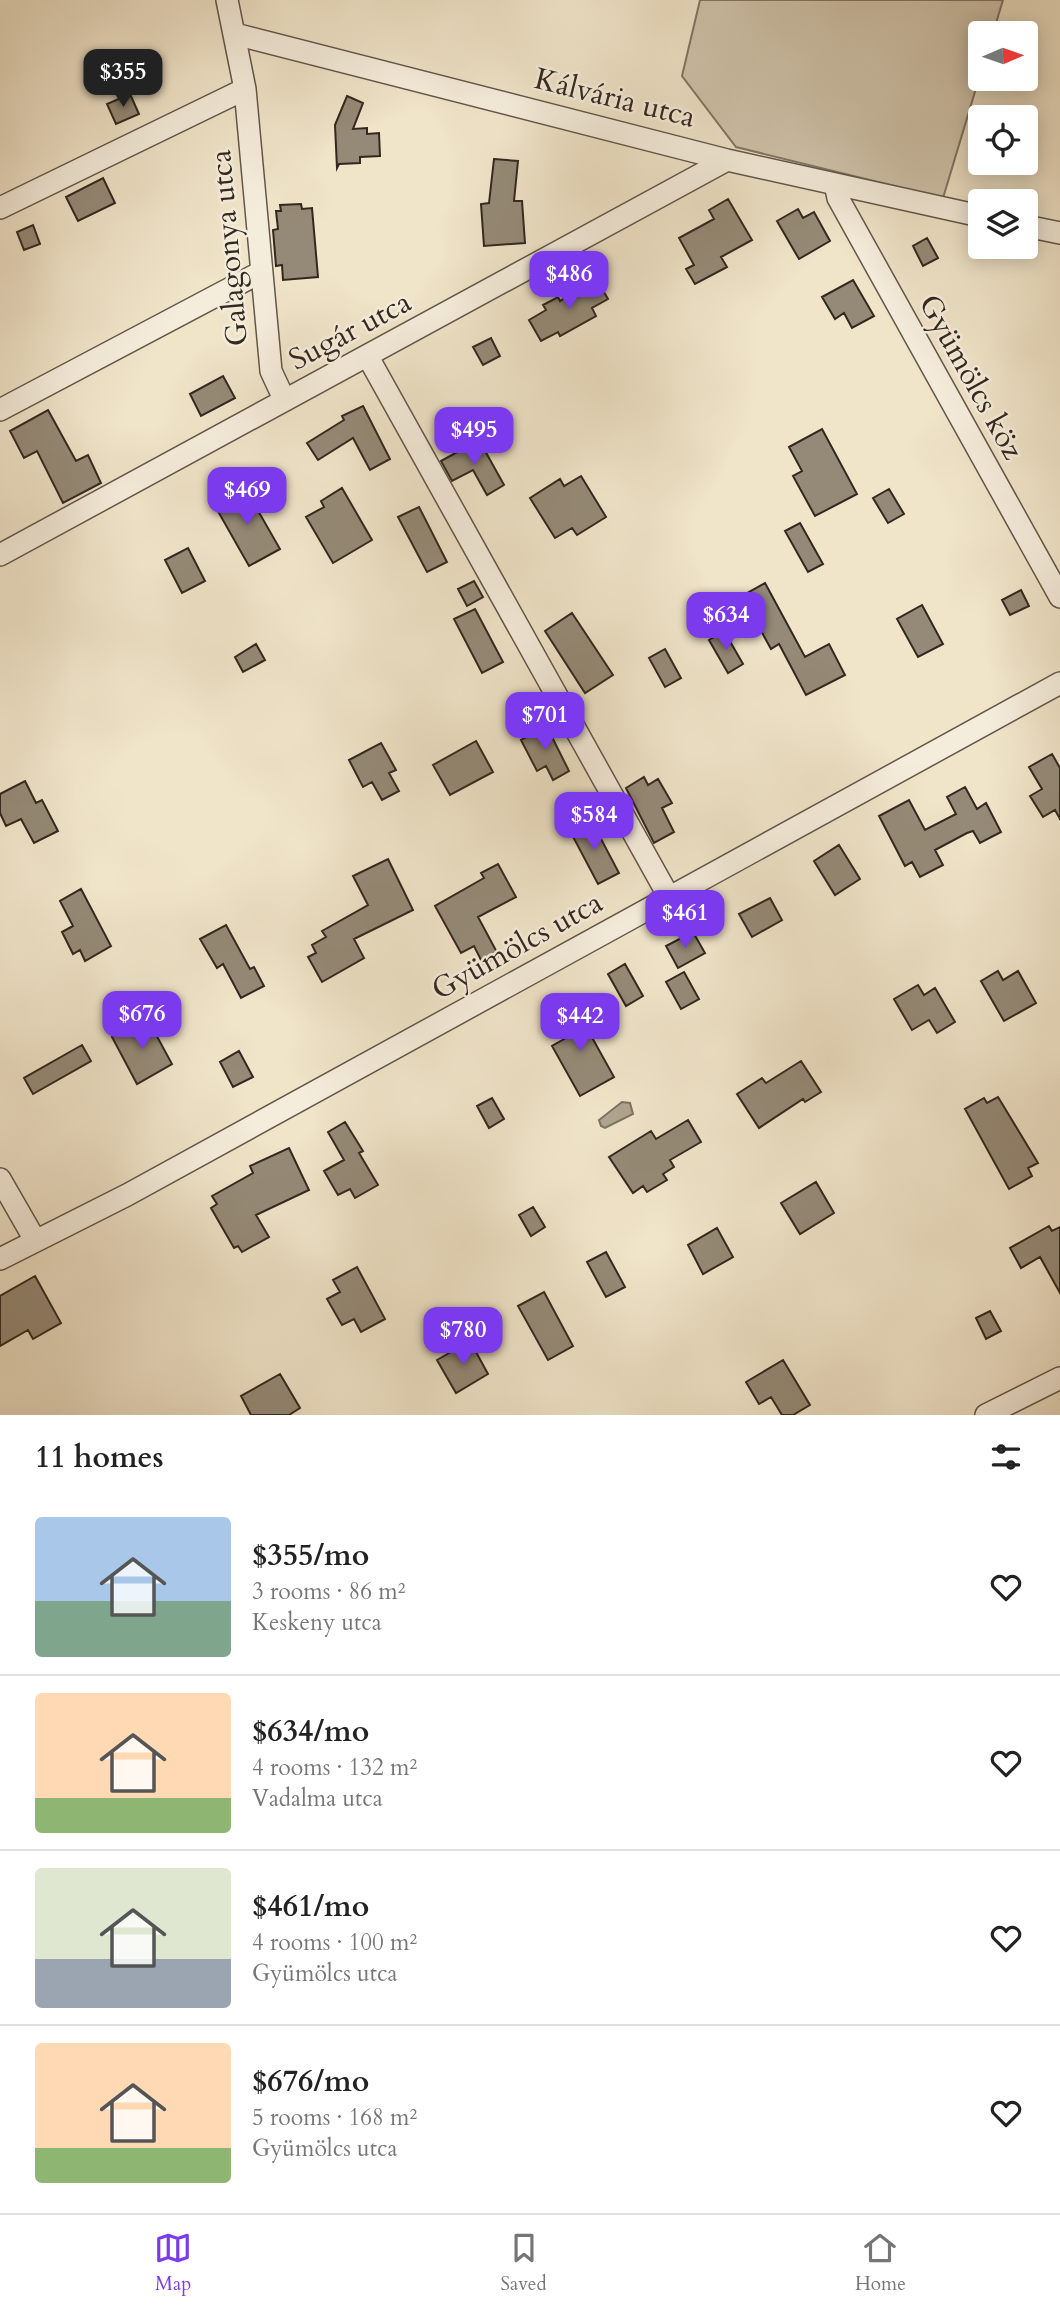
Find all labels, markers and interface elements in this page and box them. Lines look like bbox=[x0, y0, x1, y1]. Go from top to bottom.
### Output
north arrow bbox=[968, 21, 1038, 91]
map controls bbox=[968, 21, 1038, 259]
pin: $355 bbox=[82, 50, 164, 109]
text: $355 bbox=[99, 56, 147, 87]
street label: Kálvária utca bbox=[530, 58, 700, 138]
button: locate bbox=[968, 105, 1038, 175]
street label: Galagonya utca bbox=[200, 148, 258, 348]
button: layers bbox=[968, 189, 1038, 259]
pin: $486 bbox=[528, 252, 610, 311]
text: $486 bbox=[545, 258, 593, 289]
street label: Sugár utca bbox=[282, 282, 418, 380]
street label: Gyümölcs köz bbox=[909, 287, 1034, 467]
pin: $495 bbox=[433, 407, 515, 467]
text: $495 bbox=[450, 414, 498, 445]
pin: $469 bbox=[206, 468, 288, 527]
text: $469 bbox=[223, 474, 271, 505]
pin: $634 bbox=[685, 592, 767, 652]
text: $634 bbox=[702, 599, 750, 630]
pin: $701 bbox=[504, 692, 586, 752]
text: $701 bbox=[521, 699, 569, 730]
pin: $584 bbox=[553, 792, 635, 852]
text: $584 bbox=[570, 799, 618, 830]
street label: Gyümölcs utca bbox=[424, 882, 610, 1010]
pin: $461 bbox=[644, 890, 726, 950]
text: $461 bbox=[661, 897, 709, 928]
pin: $676 bbox=[101, 992, 183, 1051]
pin: $442 bbox=[539, 993, 621, 1053]
text: $676 bbox=[118, 998, 166, 1029]
text: $442 bbox=[556, 1000, 604, 1031]
pin: $780 bbox=[422, 1308, 504, 1367]
text: $780 bbox=[439, 1314, 487, 1345]
text: 11 homes bbox=[35, 1437, 164, 1478]
icon: filters bbox=[987, 1438, 1025, 1476]
text: $355/mo bbox=[252, 1535, 369, 1576]
icon: home bbox=[91, 1545, 175, 1629]
icon: heart bbox=[987, 1568, 1025, 1606]
text: 3 rooms · 86 m² bbox=[252, 1576, 405, 1607]
text: Keskeny utca bbox=[252, 1607, 382, 1638]
text: $634/mo bbox=[252, 1711, 369, 1752]
icon: home bbox=[91, 1721, 175, 1805]
icon: heart bbox=[987, 1744, 1025, 1782]
text: 4 rooms · 132 m² bbox=[252, 1752, 417, 1783]
text: Vadalma utca bbox=[252, 1783, 383, 1814]
text: $461/mo bbox=[252, 1886, 369, 1927]
icon: home bbox=[91, 1896, 175, 1980]
icon: heart bbox=[987, 1919, 1025, 1957]
text: 4 rooms · 100 m² bbox=[252, 1927, 417, 1958]
text: Gyümölcs utca bbox=[252, 1958, 397, 1989]
text: $676/mo bbox=[252, 2061, 369, 2102]
icon: home bbox=[91, 2071, 175, 2155]
icon: heart bbox=[987, 2094, 1025, 2132]
text: 5 rooms · 168 m² bbox=[252, 2102, 417, 2133]
text: Gyümölcs utca bbox=[252, 2133, 397, 2164]
tab: Map bbox=[154, 2229, 192, 2297]
tab: Saved bbox=[501, 2229, 547, 2297]
tab: Home bbox=[855, 2229, 906, 2297]

